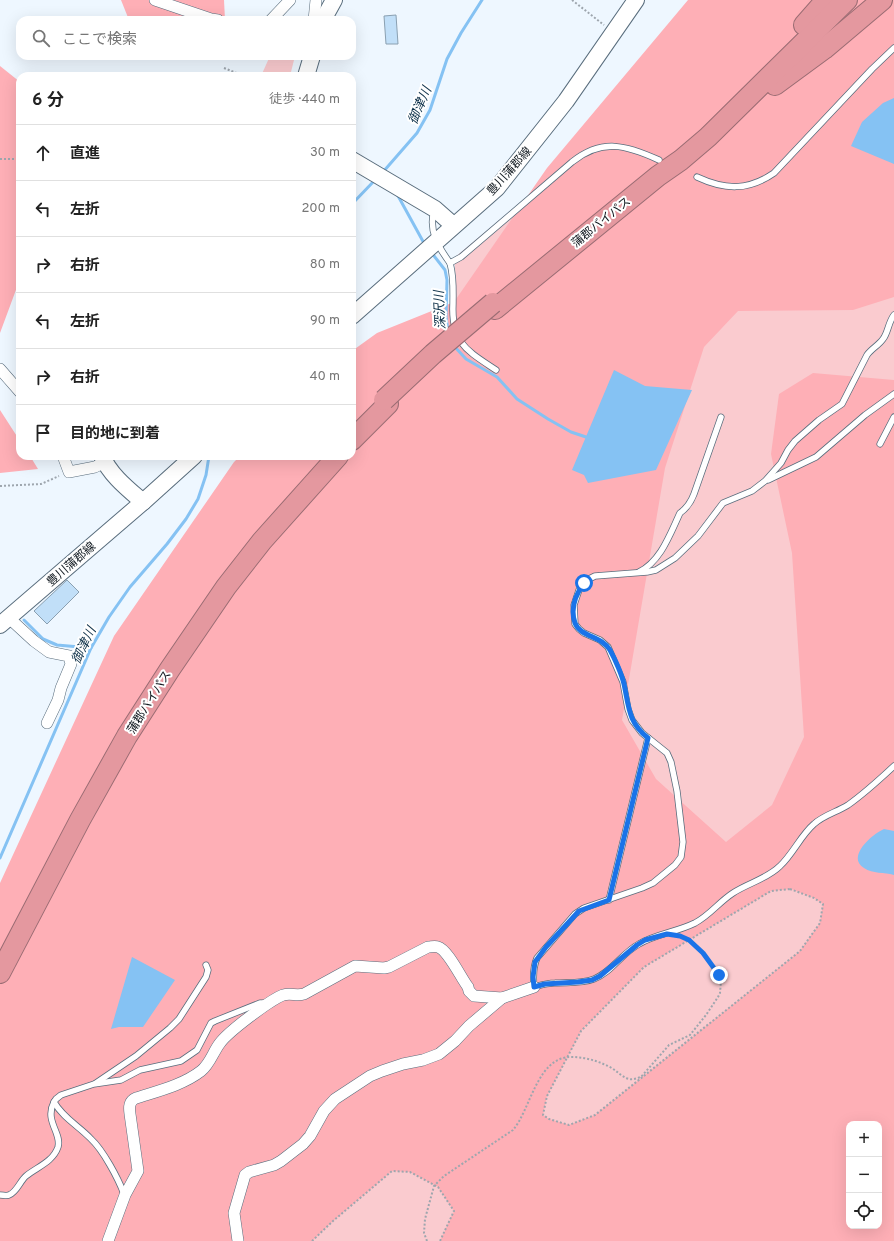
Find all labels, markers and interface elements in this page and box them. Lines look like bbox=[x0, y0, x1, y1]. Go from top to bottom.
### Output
search box bbox=[16, 16, 356, 60]
icon: search bbox=[30, 27, 52, 49]
text: ここで検索 bbox=[62, 31, 137, 50]
water label: 御津川 bbox=[406, 83, 437, 127]
text: 6 分 bbox=[32, 90, 64, 112]
text: 徒歩 · 440 m bbox=[269, 92, 340, 108]
icon: ahead bbox=[32, 142, 54, 164]
street label: 豊川蒲郡線 bbox=[484, 144, 536, 199]
text: 直進 bbox=[70, 145, 100, 164]
text: 30 m bbox=[310, 145, 340, 161]
street label: 蒲郡バイパス bbox=[569, 194, 635, 252]
icon: left bbox=[32, 198, 54, 220]
text: 左折 bbox=[70, 201, 100, 220]
text: 200 m bbox=[301, 201, 340, 217]
icon: right bbox=[32, 254, 54, 276]
text: 右折 bbox=[70, 257, 100, 276]
text: 80 m bbox=[310, 257, 340, 273]
water label: 深沢川 bbox=[432, 288, 450, 330]
icon: left bbox=[32, 310, 54, 332]
text: 左折 bbox=[70, 313, 100, 332]
text: 90 m bbox=[310, 313, 340, 329]
icon: right bbox=[32, 366, 54, 388]
text: 右折 bbox=[70, 369, 100, 388]
text: 40 m bbox=[310, 369, 340, 385]
icon: arrive bbox=[32, 422, 54, 444]
text: 目的地に到着 bbox=[70, 425, 160, 444]
street label: 豊川蒲郡線 bbox=[44, 539, 100, 590]
route start bbox=[575, 574, 593, 592]
water label: 御津川 bbox=[69, 623, 101, 667]
street label: 蒲郡バイパス bbox=[124, 668, 176, 737]
route end bbox=[710, 966, 728, 984]
map controls bbox=[846, 1121, 882, 1229]
button: + bbox=[846, 1121, 882, 1157]
button: − bbox=[846, 1157, 882, 1193]
button: locate bbox=[846, 1193, 882, 1229]

